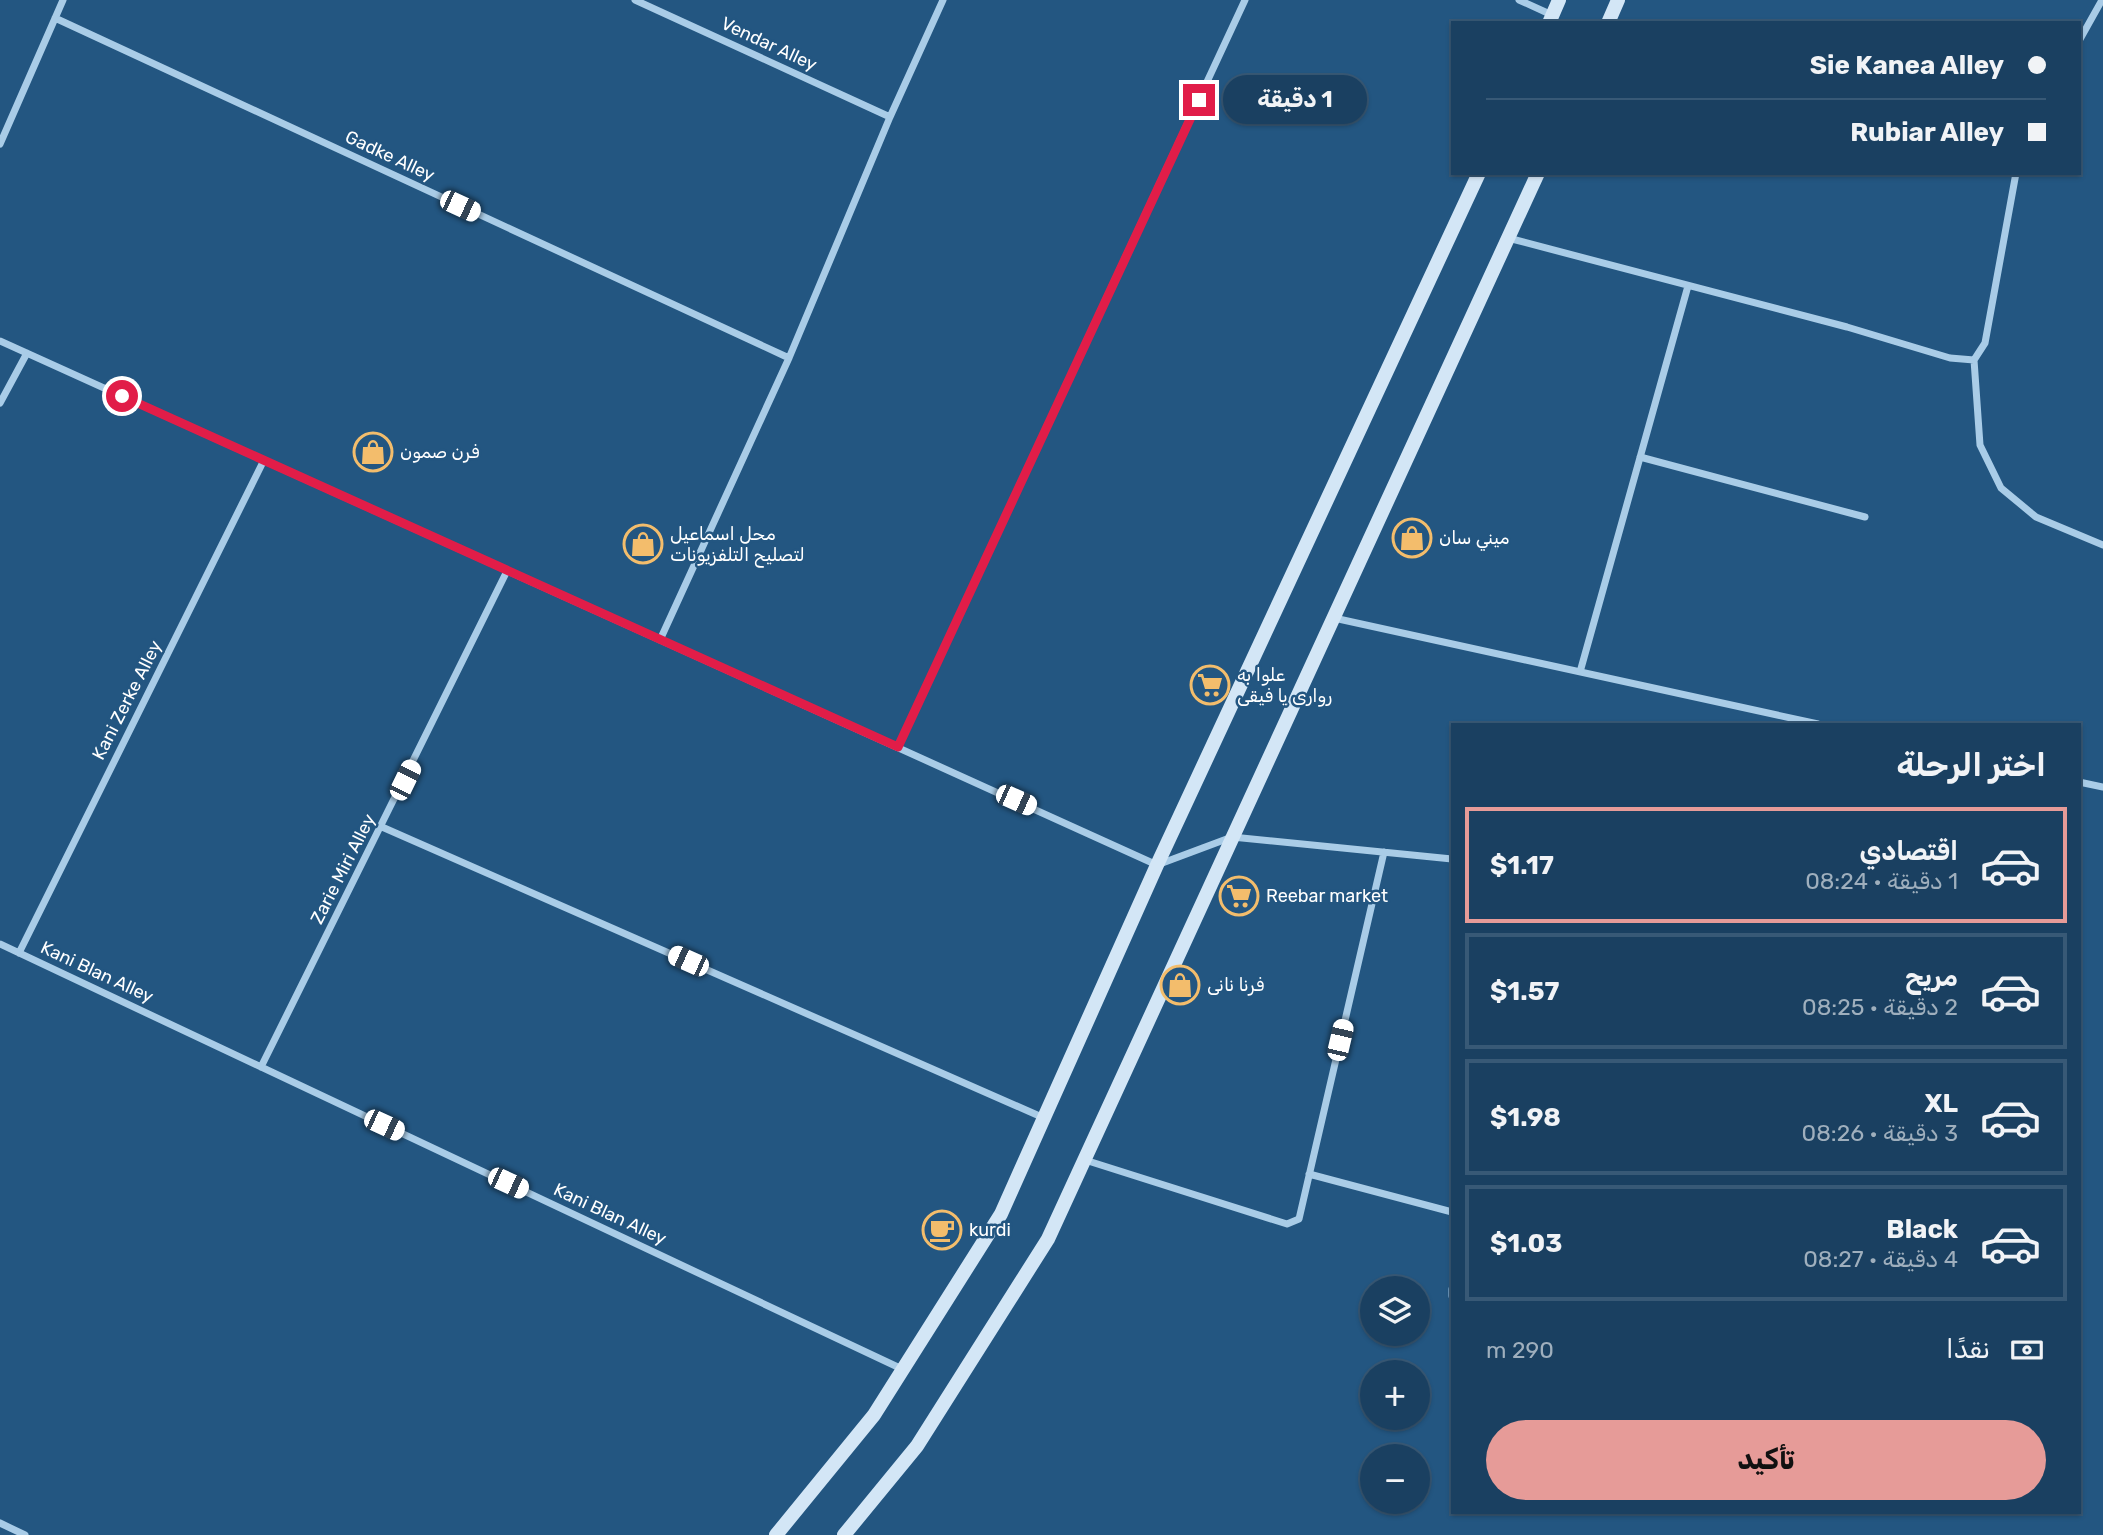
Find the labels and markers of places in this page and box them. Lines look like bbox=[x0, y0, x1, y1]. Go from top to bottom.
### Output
shop icon: فرن صمون bbox=[352, 431, 394, 473]
place label: فرن صمون bbox=[400, 441, 479, 463]
shop icon: ميني سان bbox=[1391, 517, 1433, 559]
shop icon: محل اسماعيل لتصليح التلفزيونات bbox=[622, 523, 664, 565]
place label: محل اسماعيل لتصليح التلفزيونات bbox=[670, 523, 805, 568]
place label: ميني سان bbox=[1439, 527, 1509, 551]
supermarket icon: علوا به رواری یا فیقی bbox=[1189, 664, 1231, 706]
place label: علوا به رواری یا فیقی bbox=[1237, 664, 1332, 707]
supermarket icon: Reebar market bbox=[1218, 875, 1260, 917]
place label: Reebar market bbox=[1266, 885, 1388, 907]
shop icon: فرنا نانى bbox=[1159, 964, 1201, 1006]
place label: فرنا نانى bbox=[1207, 974, 1264, 996]
cafe icon: kurdi bbox=[921, 1209, 963, 1251]
place label: kurdi bbox=[969, 1219, 1011, 1241]

